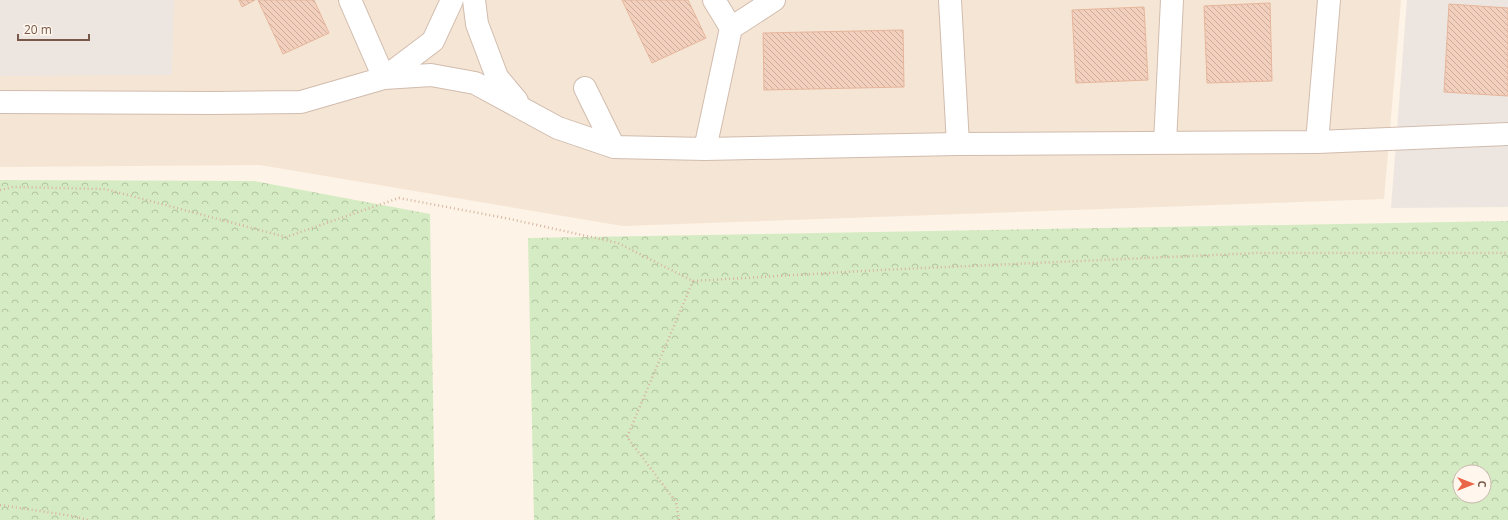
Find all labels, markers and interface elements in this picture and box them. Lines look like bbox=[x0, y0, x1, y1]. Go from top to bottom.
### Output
scale bar bbox=[18, 16, 89, 42]
text: 20 m bbox=[24, 21, 52, 38]
north arrow bbox=[1452, 464, 1492, 504]
text: С bbox=[1475, 480, 1490, 488]

